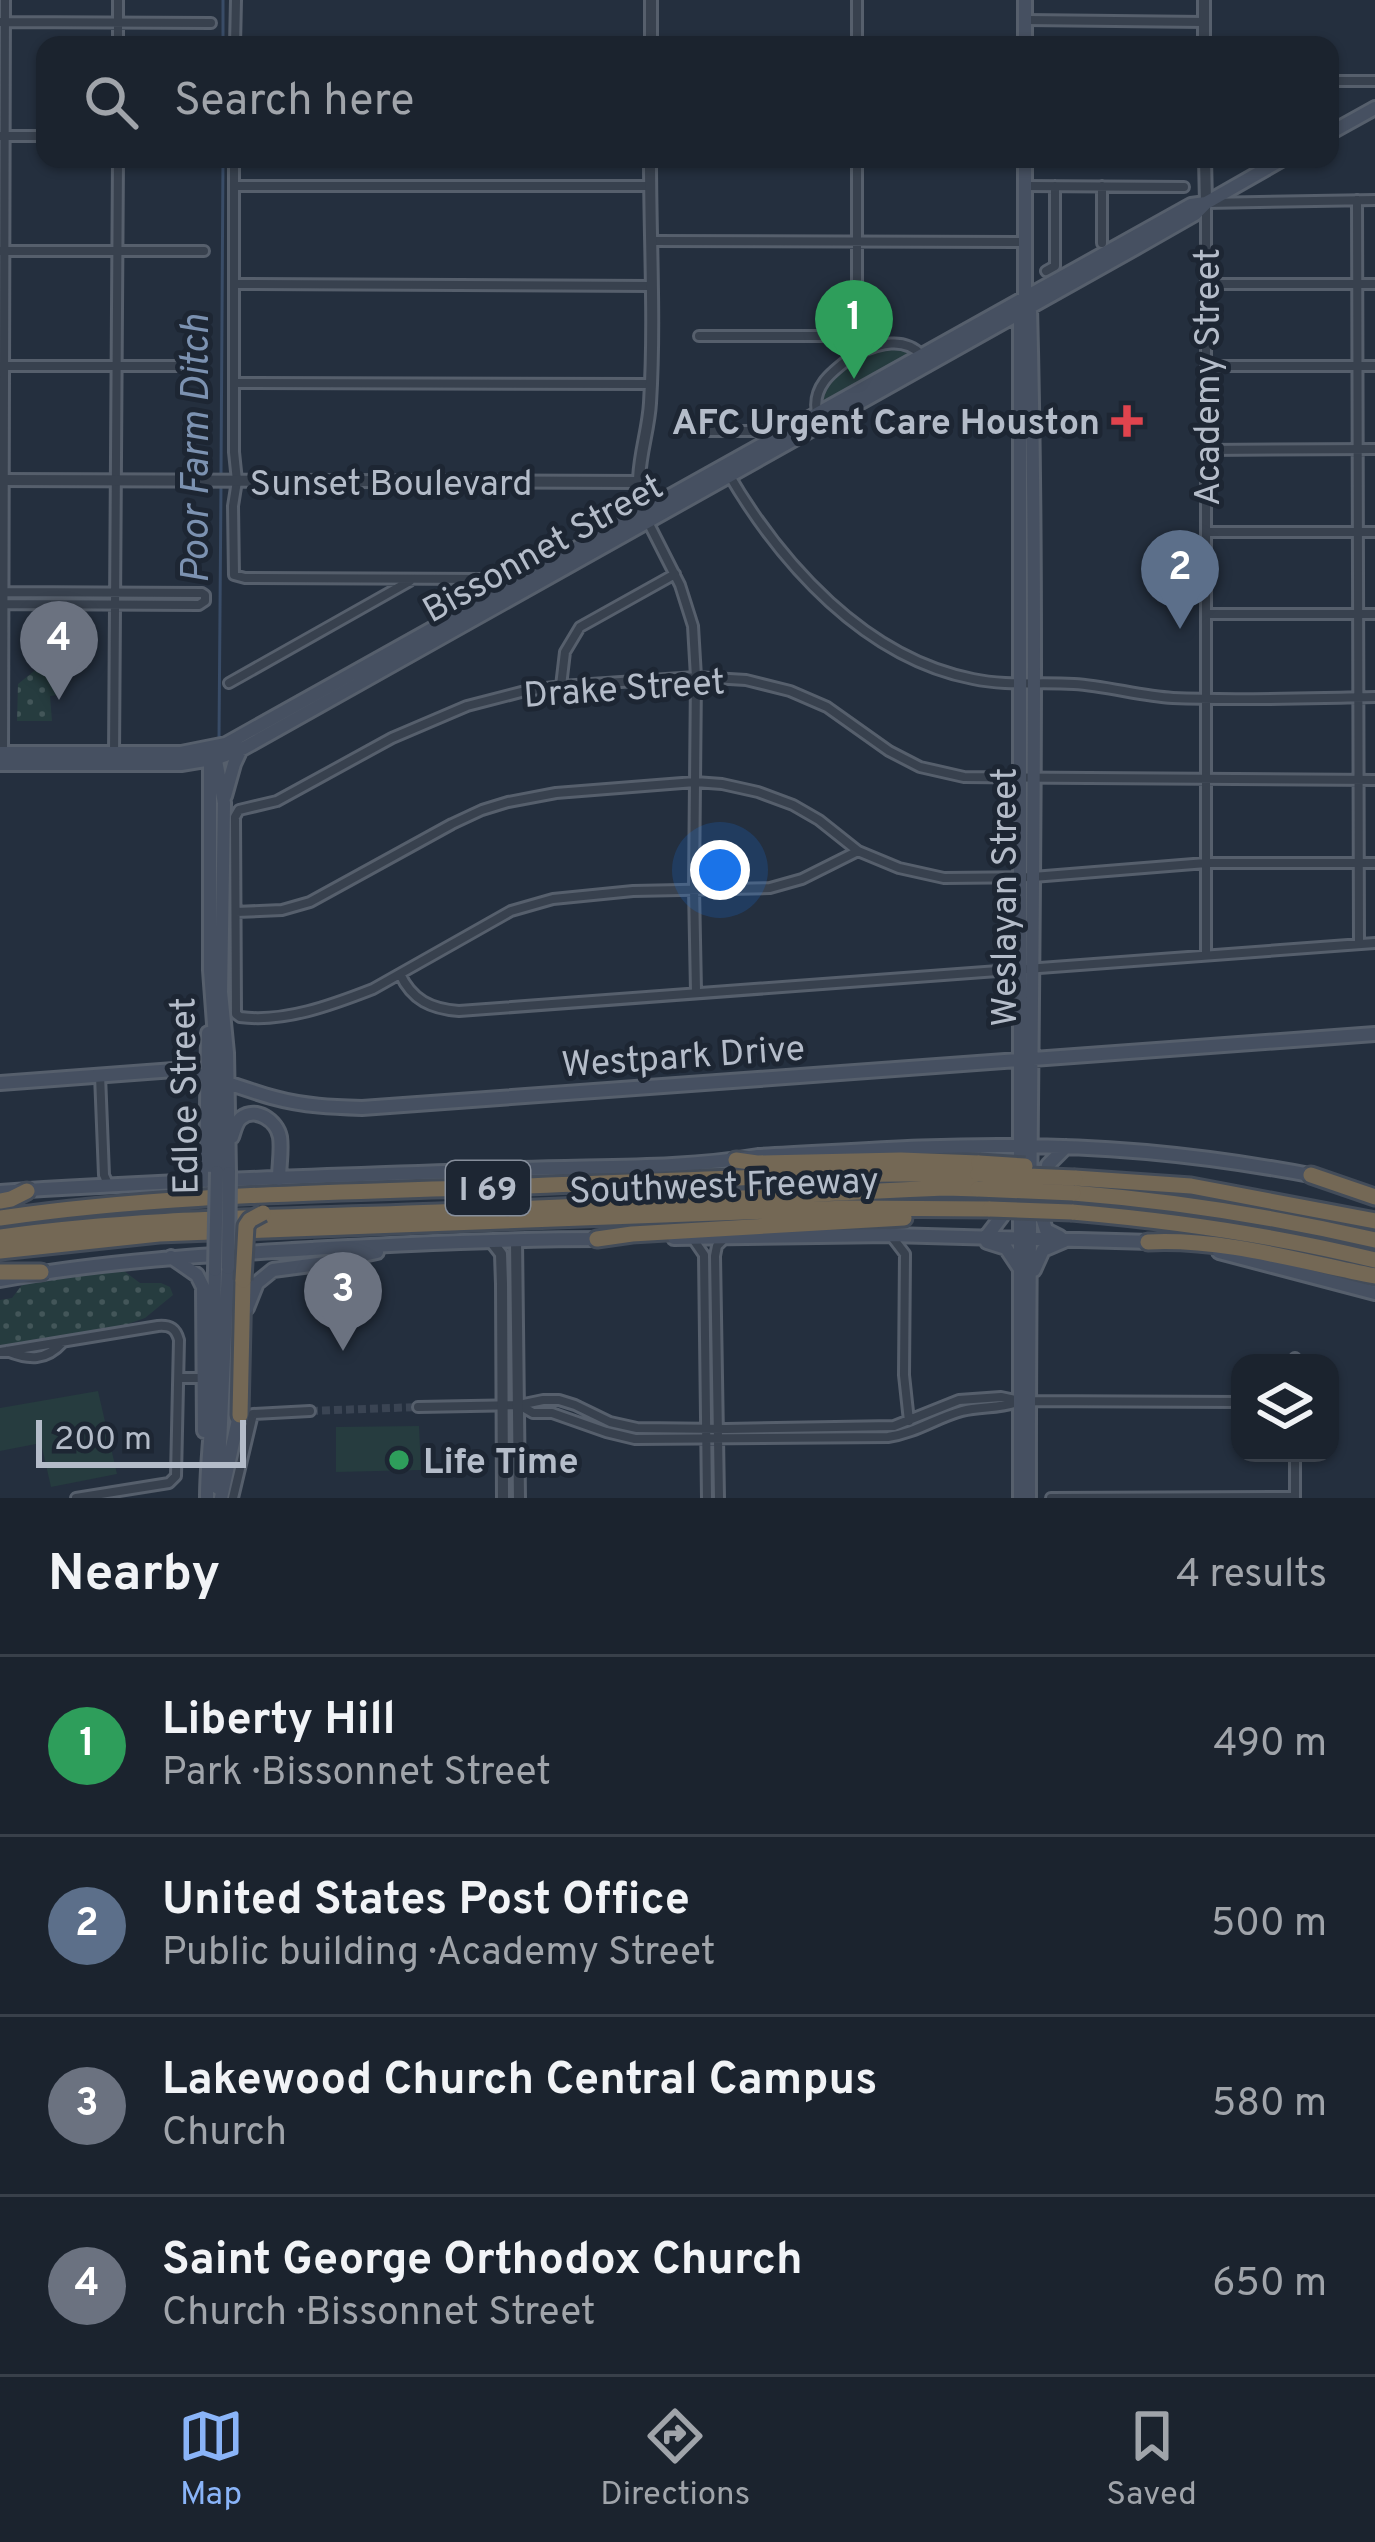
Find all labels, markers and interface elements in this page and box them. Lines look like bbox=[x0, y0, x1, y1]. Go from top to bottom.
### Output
search box bbox=[36, 36, 1339, 168]
icon: search bbox=[78, 69, 144, 135]
text: Search here bbox=[174, 74, 414, 131]
street label: Academy Street bbox=[1187, 248, 1233, 506]
pin: 1 bbox=[815, 280, 893, 379]
water label: Poor Farm Ditch bbox=[174, 314, 223, 584]
place label: AFC Urgent Care Houston bbox=[672, 402, 1100, 448]
marker: AFC Urgent Care Houston bbox=[1111, 405, 1143, 437]
street label: Sunset Boulevard bbox=[250, 463, 532, 509]
street label: Bissonnet Street bbox=[416, 465, 672, 636]
pin: 2 bbox=[1141, 530, 1219, 629]
pin: 4 bbox=[20, 601, 98, 700]
street label: Drake Street bbox=[522, 661, 727, 721]
street label: Weslayan Street bbox=[984, 767, 1030, 1027]
your location bbox=[690, 840, 750, 900]
street label: Edloe Street bbox=[162, 997, 212, 1195]
street label: Westpark Drive bbox=[560, 1028, 807, 1090]
street label: Southwest Freeway bbox=[568, 1160, 880, 1216]
road number: I 69 bbox=[446, 1161, 530, 1215]
pin: 3 bbox=[304, 1252, 382, 1351]
map controls bbox=[1231, 1354, 1339, 1462]
button: layers bbox=[1231, 1354, 1339, 1462]
scale bar bbox=[36, 1414, 246, 1467]
text: 200 m bbox=[54, 1420, 152, 1462]
place label: Life Time bbox=[423, 1441, 579, 1487]
marker: Life Time bbox=[386, 1447, 412, 1473]
text: Nearby bbox=[48, 1544, 220, 1609]
text: 4 results bbox=[1176, 1552, 1327, 1601]
text: Liberty Hill bbox=[162, 1693, 396, 1750]
text: 1 bbox=[79, 1721, 95, 1770]
text: 490 m bbox=[1213, 1721, 1327, 1770]
text: Park · Bissonnet Street bbox=[162, 1750, 551, 1799]
text: United States Post Office bbox=[162, 1873, 690, 1930]
text: 2 bbox=[75, 1901, 99, 1950]
text: 500 m bbox=[1211, 1901, 1327, 1950]
text: Public building · Academy Street bbox=[162, 1930, 715, 1979]
text: Lakewood Church Central Campus bbox=[162, 2053, 877, 2110]
text: 3 bbox=[75, 2081, 99, 2130]
text: 580 m bbox=[1212, 2081, 1327, 2130]
text: Church bbox=[162, 2110, 287, 2159]
text: Saint George Orthodox Church bbox=[162, 2233, 803, 2290]
text: 4 bbox=[74, 2261, 100, 2310]
text: 650 m bbox=[1212, 2261, 1327, 2310]
text: Church · Bissonnet Street bbox=[162, 2290, 596, 2339]
tab: Map bbox=[178, 2403, 244, 2517]
tab: Directions bbox=[600, 2403, 750, 2517]
tab: Saved bbox=[1106, 2403, 1197, 2517]

